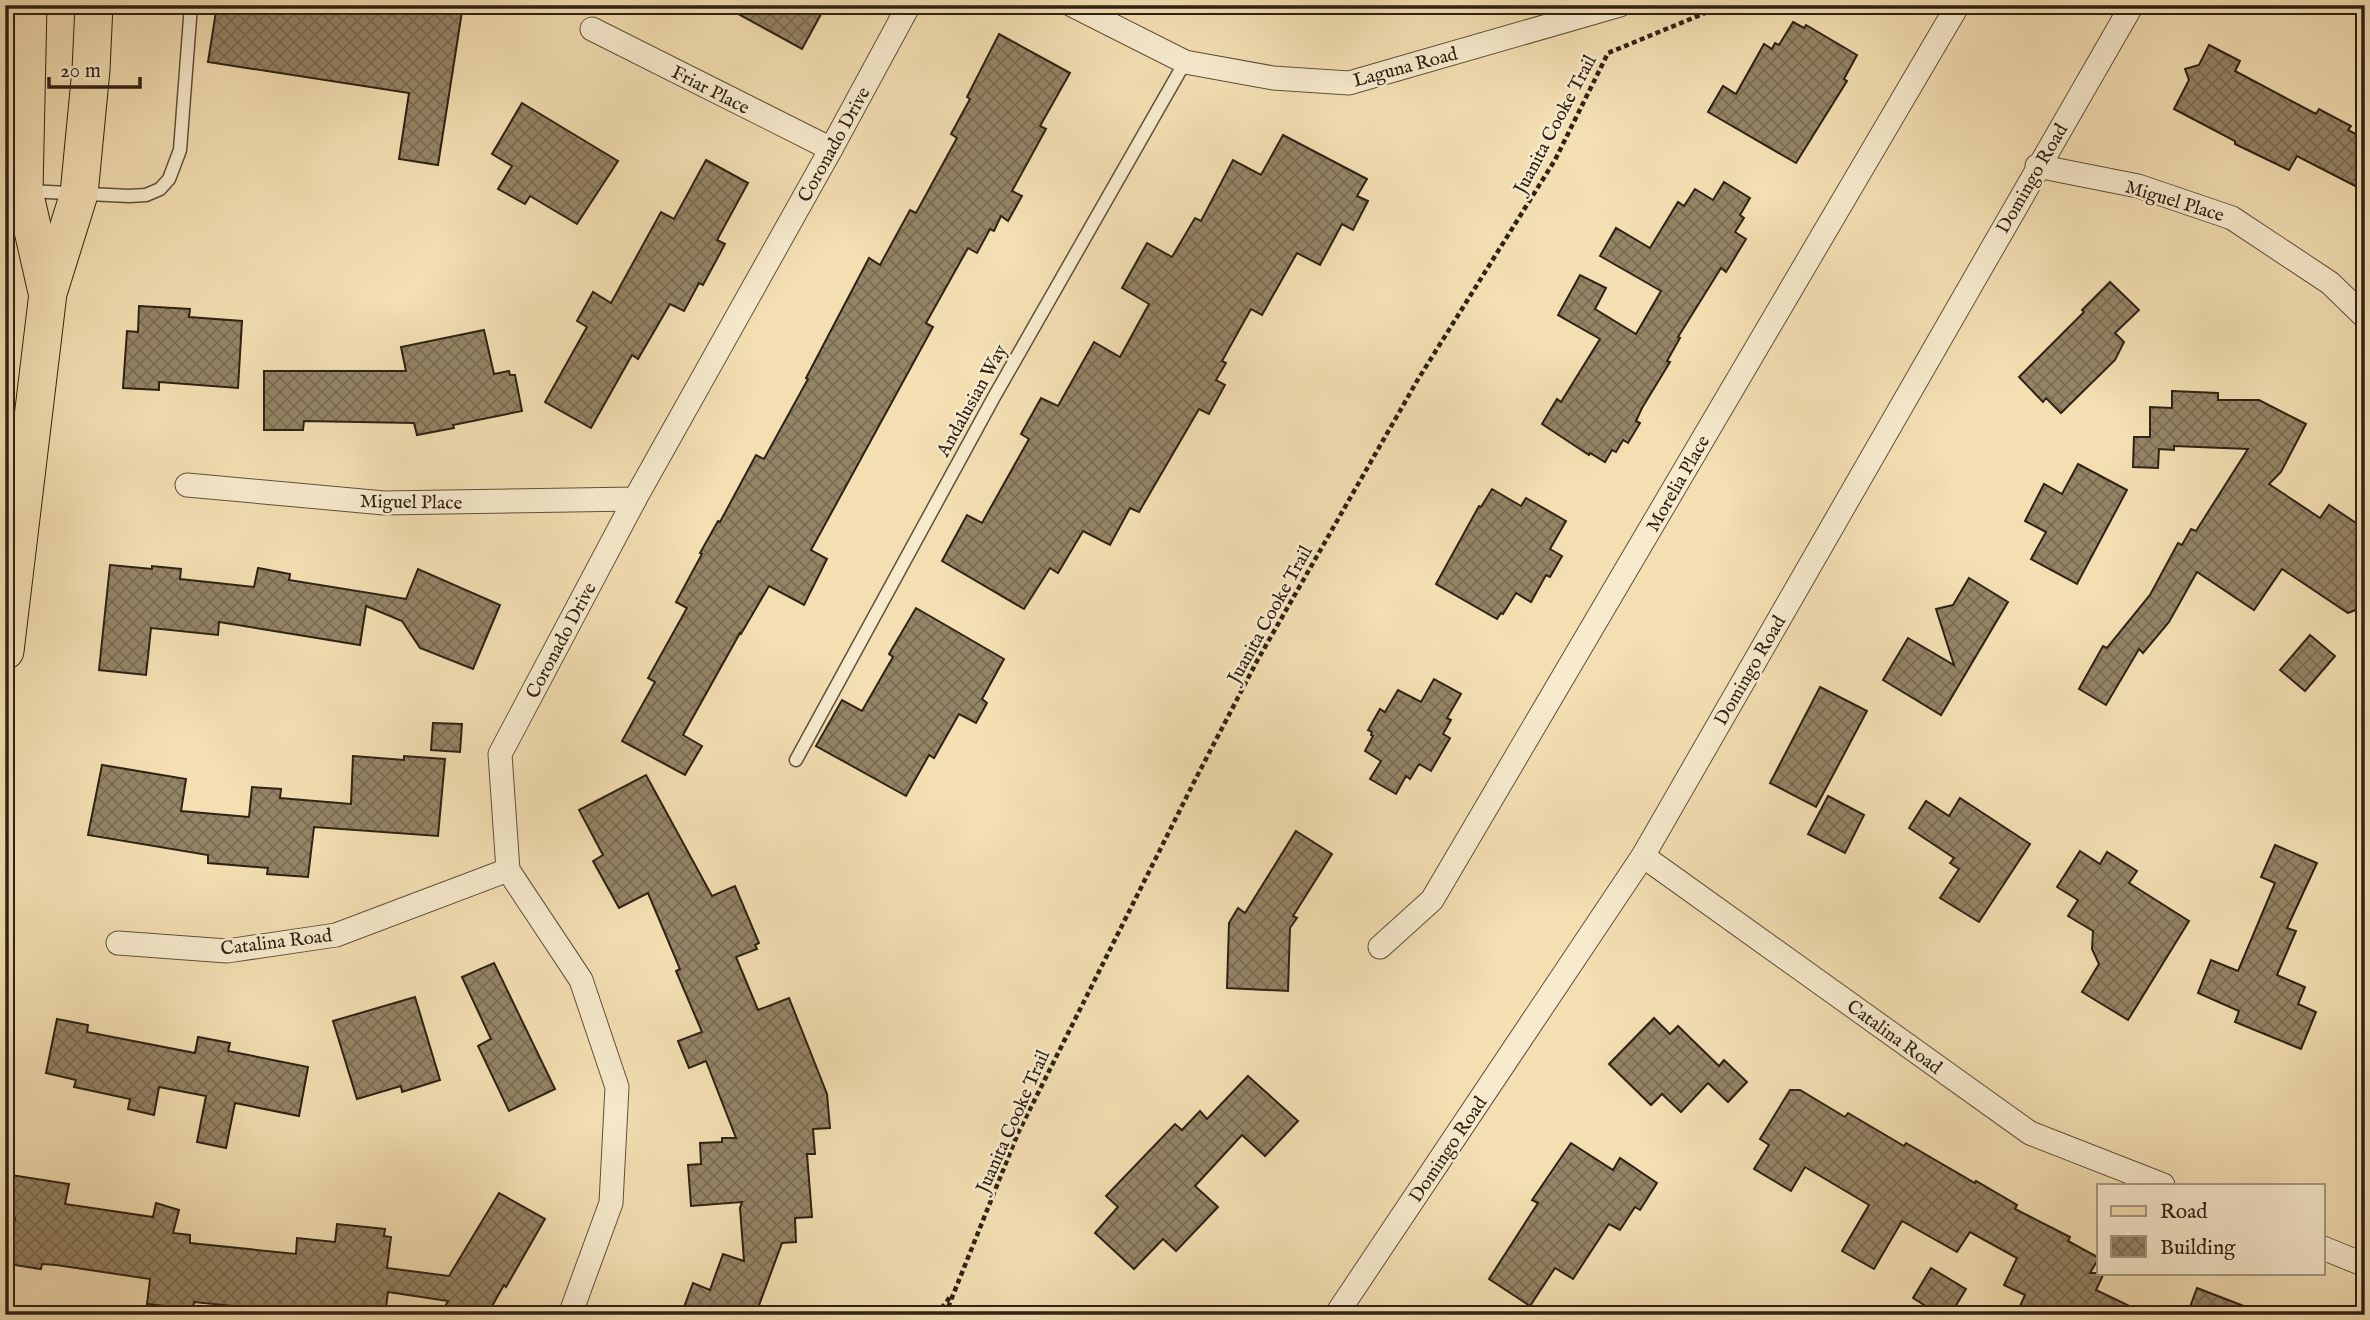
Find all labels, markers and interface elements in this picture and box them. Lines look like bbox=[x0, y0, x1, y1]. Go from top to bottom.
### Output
street label: Laguna Road bbox=[1351, 42, 1461, 93]
scale bar bbox=[49, 46, 140, 90]
street label: Juanita Cooke Trail bbox=[1508, 51, 1603, 200]
text: 20 m bbox=[60, 58, 101, 85]
street label: Friar Place bbox=[667, 61, 753, 121]
street label: Coronado Drive bbox=[793, 83, 876, 207]
street label: Domingo Road bbox=[1992, 119, 2074, 238]
street label: Miguel Place bbox=[2122, 175, 2227, 228]
street label: Andalusian Way bbox=[932, 340, 1014, 462]
street label: Morelia Place bbox=[1641, 431, 1716, 537]
street label: Miguel Place bbox=[360, 490, 463, 516]
street label: Juanita Cooke Trail bbox=[1222, 541, 1319, 690]
street label: Coronado Drive bbox=[521, 579, 603, 703]
street label: Domingo Road bbox=[1710, 611, 1792, 730]
street label: Catalina Road bbox=[219, 924, 334, 962]
street label: Catalina Road bbox=[1841, 995, 1947, 1081]
street label: Juanita Cooke Trail bbox=[971, 1046, 1056, 1199]
street label: Domingo Road bbox=[1404, 1092, 1493, 1208]
legend bbox=[2097, 1184, 2324, 1274]
text: Road bbox=[2160, 1199, 2208, 1226]
text: Building bbox=[2160, 1235, 2236, 1262]

